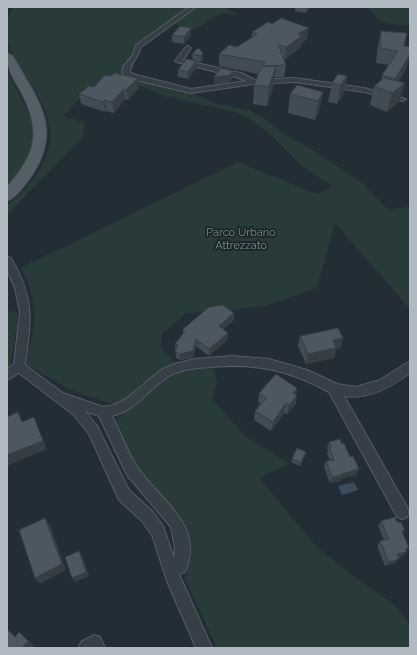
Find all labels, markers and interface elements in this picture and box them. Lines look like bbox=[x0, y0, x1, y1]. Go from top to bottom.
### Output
park label: Parco Urbano Attrezzato bbox=[206, 226, 276, 252]

